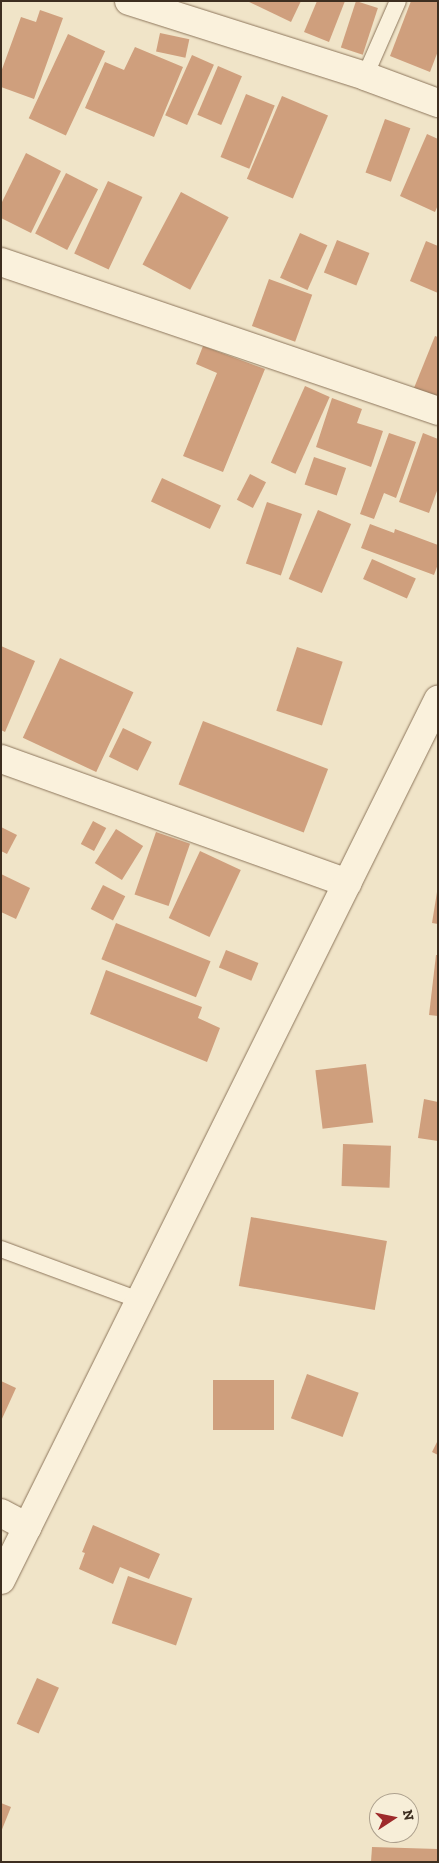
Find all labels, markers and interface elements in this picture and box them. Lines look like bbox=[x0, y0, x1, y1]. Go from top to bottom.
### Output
north arrow bbox=[369, 1793, 419, 1843]
text: N bbox=[399, 1808, 418, 1822]

